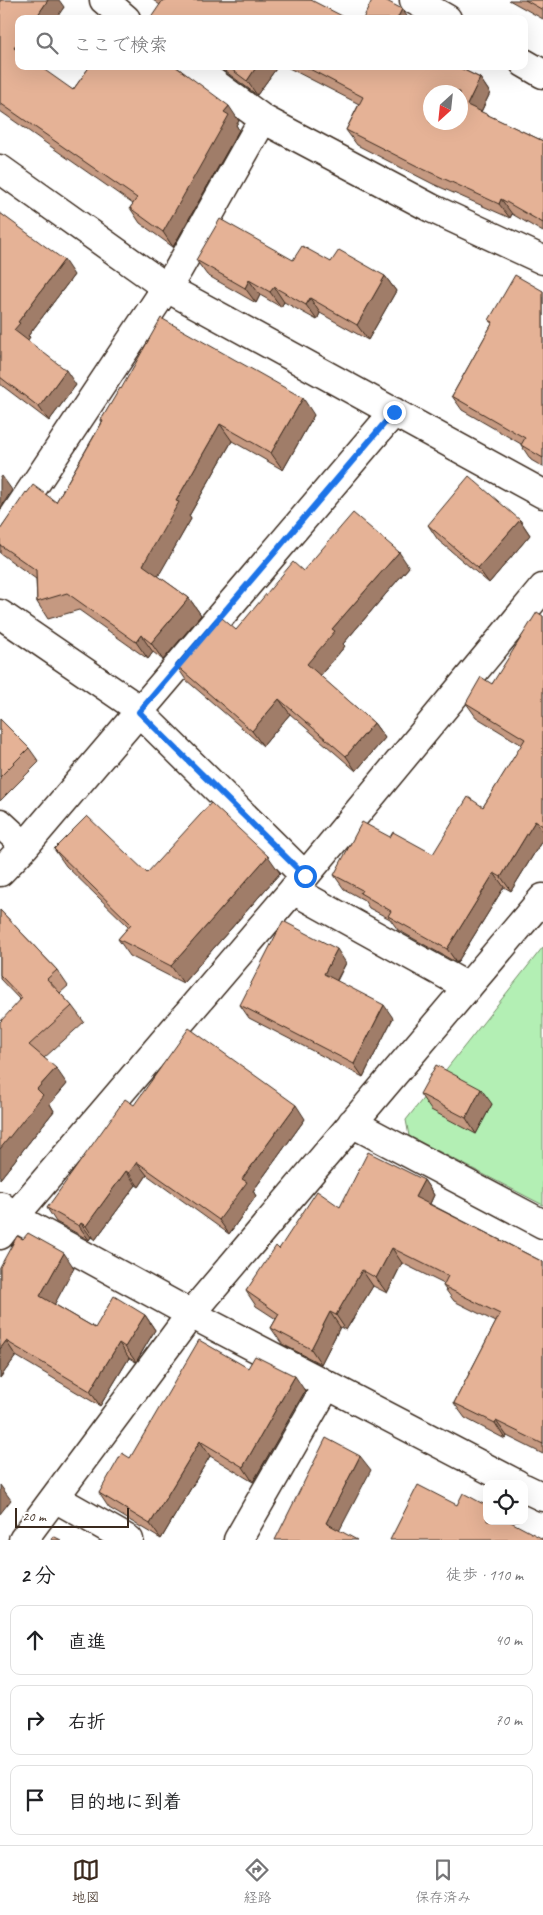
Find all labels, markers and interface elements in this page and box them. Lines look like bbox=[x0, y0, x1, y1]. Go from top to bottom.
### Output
search box bbox=[15, 15, 528, 70]
icon: search bbox=[33, 29, 61, 57]
text: ここで検索 bbox=[73, 33, 168, 57]
north arrow bbox=[423, 85, 468, 130]
route end bbox=[383, 401, 406, 424]
route start bbox=[294, 865, 317, 888]
map controls bbox=[483, 1480, 528, 1525]
button: locate bbox=[483, 1480, 528, 1525]
scale bar bbox=[15, 1505, 129, 1528]
text: 20 m bbox=[22, 1508, 46, 1525]
text: 2 分 bbox=[20, 1562, 56, 1588]
text: 徒歩 · 110 m bbox=[446, 1565, 523, 1585]
icon: ahead bbox=[21, 1626, 49, 1654]
text: 直進 bbox=[68, 1630, 106, 1654]
text: 40 m bbox=[495, 1630, 522, 1650]
icon: right bbox=[21, 1706, 49, 1734]
text: 右折 bbox=[68, 1710, 106, 1734]
text: 70 m bbox=[495, 1710, 522, 1730]
icon: arrive bbox=[21, 1786, 49, 1814]
text: 目的地に到着 bbox=[68, 1790, 182, 1814]
tab: 地図 bbox=[72, 1856, 100, 1906]
tab: 経路 bbox=[243, 1856, 271, 1906]
tab: 保存済み bbox=[415, 1856, 471, 1906]

